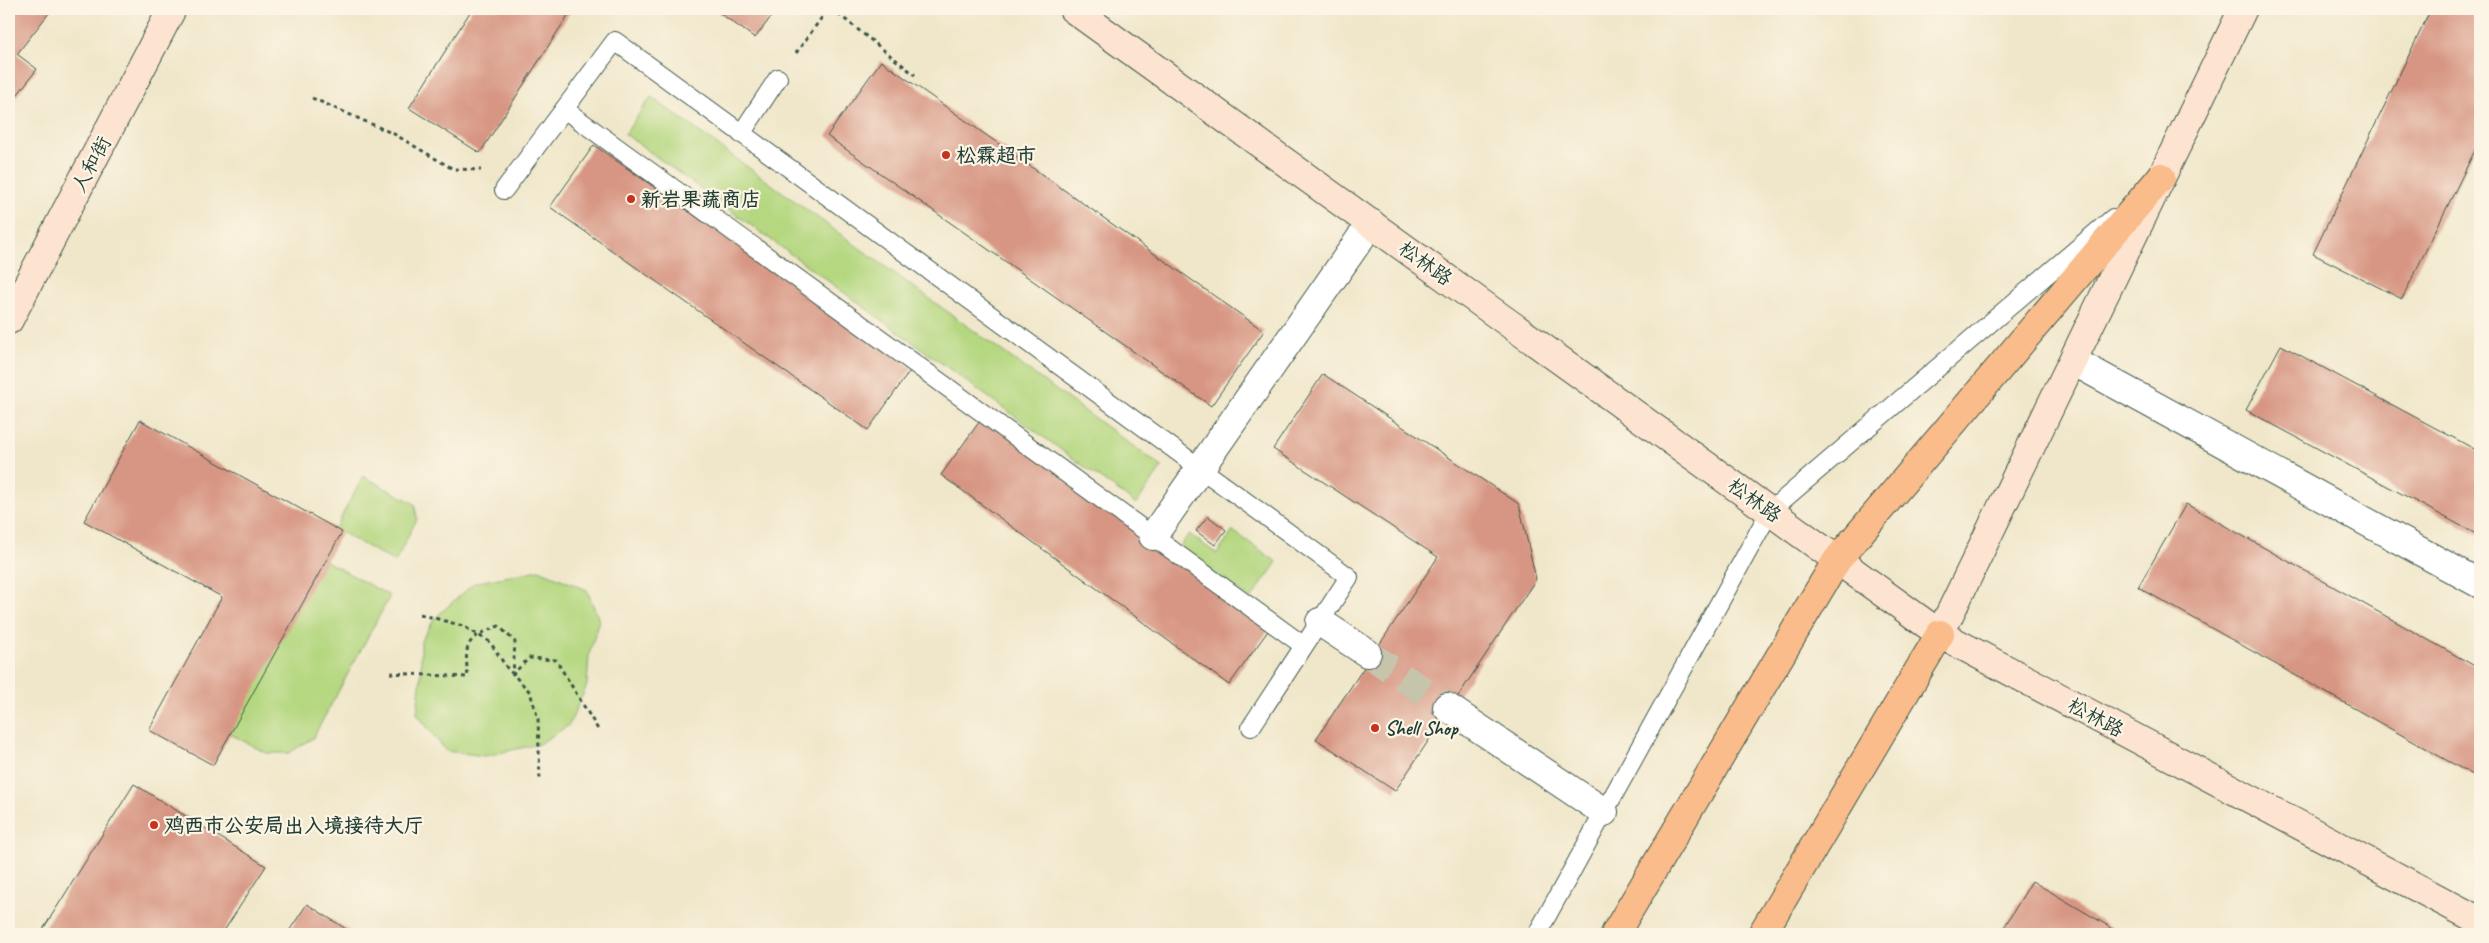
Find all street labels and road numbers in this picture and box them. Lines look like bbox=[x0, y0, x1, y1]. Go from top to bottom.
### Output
street label: 人和街 bbox=[66, 132, 117, 197]
street label: 松林路 bbox=[1394, 236, 1458, 292]
street label: 松林路 bbox=[1723, 473, 1787, 529]
street label: 松林路 bbox=[2063, 692, 2129, 743]

